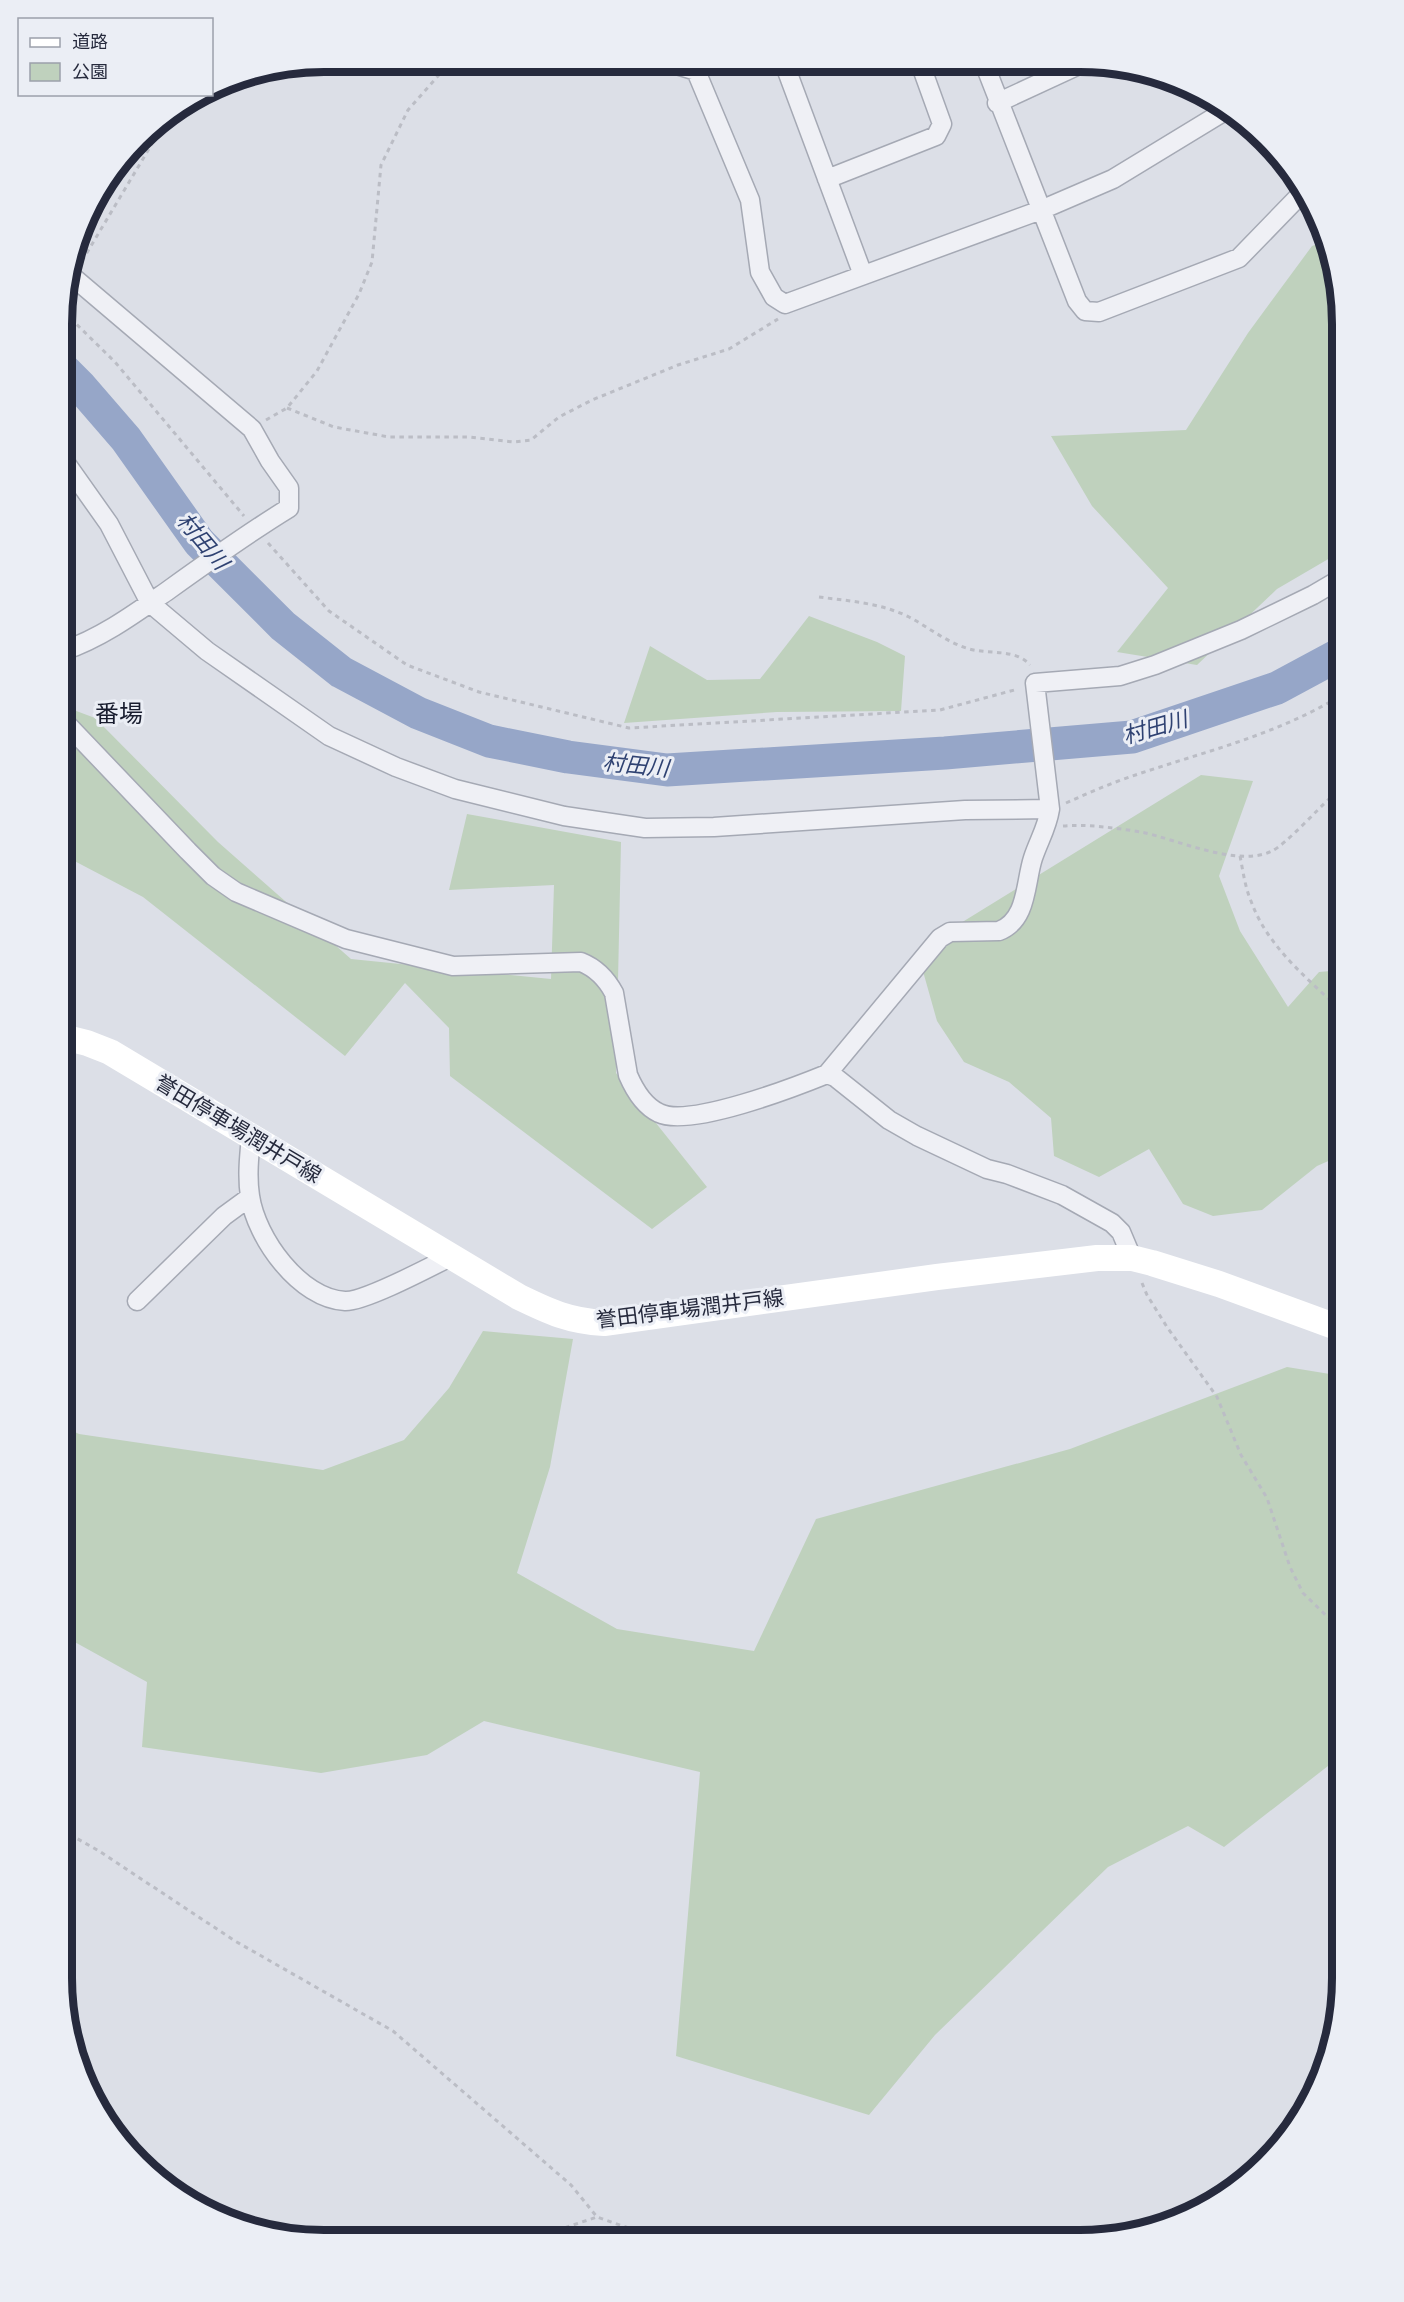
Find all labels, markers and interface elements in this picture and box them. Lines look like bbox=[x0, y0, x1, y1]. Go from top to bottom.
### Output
legend bbox=[18, 18, 213, 96]
text: 道路 bbox=[72, 30, 108, 53]
text: 公園 bbox=[72, 60, 108, 83]
water label: 村田川 bbox=[171, 507, 236, 577]
district label: 番場 bbox=[95, 698, 143, 728]
water label: 村田川 bbox=[1119, 704, 1192, 750]
water label: 村田川 bbox=[602, 748, 672, 783]
street label: 誉田停車場潤井戸線 bbox=[151, 1068, 326, 1188]
street label: 誉田停車場潤井戸線 bbox=[594, 1284, 785, 1332]

